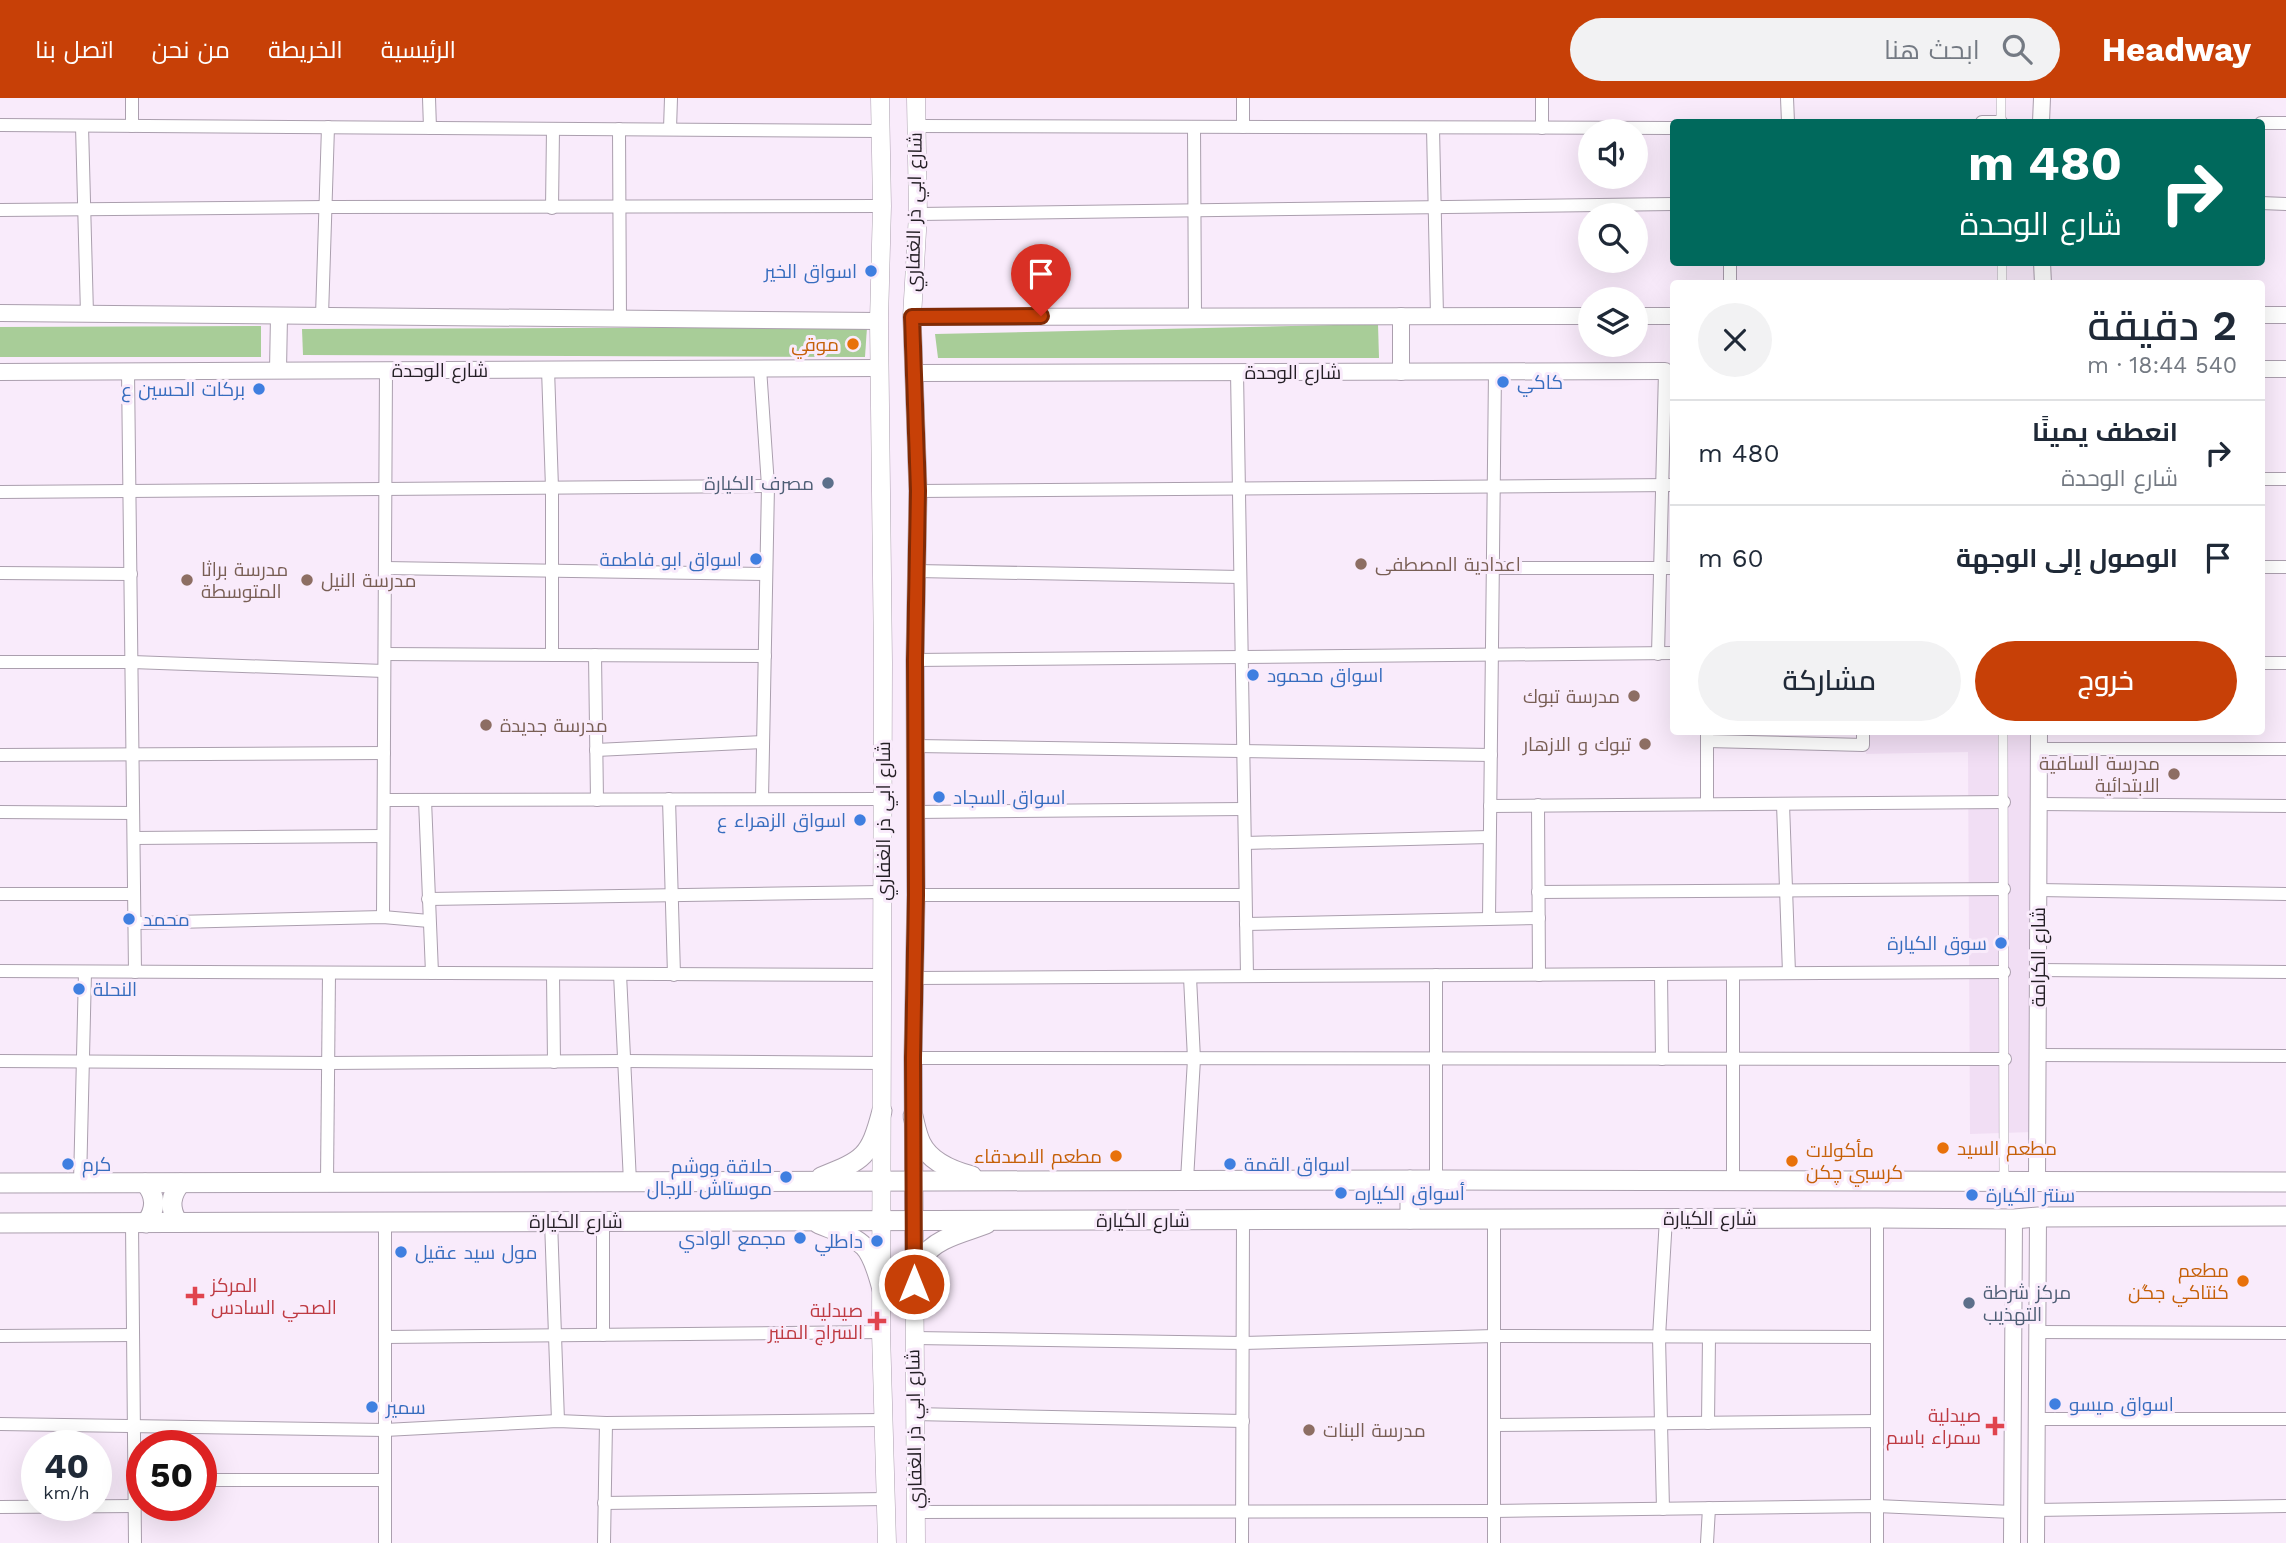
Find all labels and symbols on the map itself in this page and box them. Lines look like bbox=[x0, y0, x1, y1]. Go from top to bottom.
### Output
street label: شارع ابي ذر الغفاري bbox=[901, 132, 930, 292]
pin bbox=[1011, 244, 1071, 316]
place label: اسواق الخير bbox=[763, 260, 857, 284]
marker: اسواق الخير bbox=[863, 263, 879, 279]
place label: موقي bbox=[791, 333, 839, 359]
marker: موقي bbox=[845, 336, 861, 352]
street label: شارع الوحدة bbox=[392, 359, 488, 384]
street label: شارع الوحدة bbox=[1245, 361, 1341, 386]
place label: كاكي bbox=[1517, 371, 1563, 397]
marker: كاكي bbox=[1495, 374, 1511, 390]
place label: بركات الحسين ع bbox=[121, 378, 245, 403]
marker: بركات الحسين ع bbox=[251, 381, 267, 397]
place label: مصرف الكيارة bbox=[704, 472, 814, 495]
marker: مصرف الكيارة bbox=[820, 475, 836, 491]
place label: اسواق ابو فاطمة bbox=[599, 548, 742, 572]
marker: اسواق ابو فاطمة bbox=[748, 551, 764, 567]
place label: اعدادية المصطفى bbox=[1375, 553, 1521, 576]
marker: اعدادية المصطفى bbox=[1353, 556, 1369, 572]
place label: مدرسة براثا المتوسطة bbox=[201, 558, 288, 603]
place label: مدرسة النيل bbox=[321, 569, 416, 592]
marker: مدرسة براثا المتوسطة bbox=[179, 572, 195, 588]
marker: مدرسة النيل bbox=[299, 572, 315, 588]
place label: اسواق محمود bbox=[1267, 664, 1383, 688]
marker: اسواق محمود bbox=[1245, 667, 1261, 683]
place label: مدرسة تبوك bbox=[1523, 685, 1620, 708]
marker: مدرسة تبوك bbox=[1626, 688, 1642, 704]
place label: مدرسة جديدة bbox=[500, 714, 608, 737]
marker: مدرسة جديدة bbox=[478, 717, 494, 733]
place label: تبوك و الازهار bbox=[1522, 733, 1631, 756]
marker: تبوك و الازهار bbox=[1637, 736, 1653, 752]
street label: شارع ابي ذر الغفاري bbox=[872, 741, 898, 901]
place label: مدرسة الساقية الابتدائية bbox=[2039, 752, 2160, 797]
marker: مدرسة الساقية الابتدائية bbox=[2166, 766, 2182, 782]
place label: اسواق السجاد bbox=[953, 786, 1066, 810]
marker: اسواق السجاد bbox=[931, 789, 947, 805]
place label: اسواق الزهراء ع bbox=[717, 809, 846, 834]
marker: اسواق الزهراء ع bbox=[852, 812, 868, 828]
street label: شارع الكرامة bbox=[2027, 907, 2052, 1007]
place label: محمد bbox=[143, 908, 190, 931]
marker: محمد bbox=[121, 911, 137, 927]
place label: سوق الكيارة bbox=[1887, 932, 1987, 956]
marker: سوق الكيارة bbox=[1993, 935, 2009, 951]
place label: النحلة bbox=[93, 978, 137, 1001]
marker: النحلة bbox=[71, 981, 87, 997]
place label: مطعم السيد bbox=[1957, 1137, 2057, 1162]
place label: مأكولات كرسبي چكن bbox=[1806, 1139, 1903, 1187]
marker: مطعم السيد bbox=[1935, 1140, 1951, 1156]
place label: مطعم الاصدقاء bbox=[974, 1145, 1102, 1170]
marker: مطعم الاصدقاء bbox=[1108, 1148, 1124, 1164]
place label: كرم bbox=[82, 1153, 111, 1178]
place label: اسواق القمة bbox=[1244, 1153, 1350, 1177]
marker: مأكولات كرسبي چكن bbox=[1784, 1153, 1800, 1169]
place label: حلاقة ووشم موستاش للرجال bbox=[647, 1155, 772, 1200]
marker: كرم bbox=[60, 1156, 76, 1172]
marker: اسواق القمة bbox=[1222, 1156, 1238, 1172]
marker: حلاقة ووشم موستاش للرجال bbox=[778, 1169, 794, 1185]
place label: أسواق الكياره bbox=[1355, 1182, 1465, 1206]
place label: سنتر الكيارة bbox=[1986, 1184, 2075, 1207]
marker: أسواق الكياره bbox=[1333, 1185, 1349, 1201]
marker: سنتر الكيارة bbox=[1964, 1187, 1980, 1203]
street label: شارع الكيارة bbox=[1663, 1207, 1757, 1232]
street label: شارع الكيارة bbox=[1096, 1209, 1190, 1234]
street label: شارع الكيارة bbox=[529, 1210, 623, 1235]
place label: مجمع الوادي bbox=[678, 1227, 786, 1253]
marker: مجمع الوادي bbox=[792, 1230, 808, 1246]
place label: داطلي bbox=[815, 1230, 863, 1256]
marker: داطلي bbox=[869, 1233, 885, 1249]
place label: مول سيد عقيل bbox=[415, 1241, 538, 1264]
marker: مول سيد عقيل bbox=[393, 1244, 409, 1260]
position arrow bbox=[877, 1247, 951, 1321]
place label: مطعم كنتاكي جگن bbox=[2128, 1259, 2229, 1307]
marker: مطعم كنتاكي جگن bbox=[2235, 1273, 2251, 1289]
place label: المركز الصحي السادس bbox=[210, 1274, 337, 1322]
place label: مركز شرطة التهذيب bbox=[1983, 1281, 2071, 1326]
marker: المركز الصحي السادس bbox=[185, 1286, 205, 1306]
marker: مركز شرطة التهذيب bbox=[1961, 1295, 1977, 1311]
place label: صيدلية السراج المنير bbox=[767, 1299, 863, 1346]
marker: صيدلية السراج المنير bbox=[869, 1313, 885, 1329]
street label: شارع ابي ذر الغفاري bbox=[901, 1349, 930, 1509]
place label: اسواق ميسو bbox=[2069, 1393, 2174, 1417]
place label: سمير bbox=[385, 1396, 426, 1419]
marker: اسواق ميسو bbox=[2047, 1396, 2063, 1412]
marker: سمير bbox=[364, 1399, 380, 1415]
place label: صيدلية سمراء باسم bbox=[1886, 1404, 1981, 1451]
marker: صيدلية سمراء باسم bbox=[1987, 1418, 2003, 1434]
place label: مدرسة البنات bbox=[1323, 1419, 1426, 1442]
marker: مدرسة البنات bbox=[1301, 1422, 1317, 1438]
speed limit sign: 50 bbox=[126, 1430, 217, 1521]

